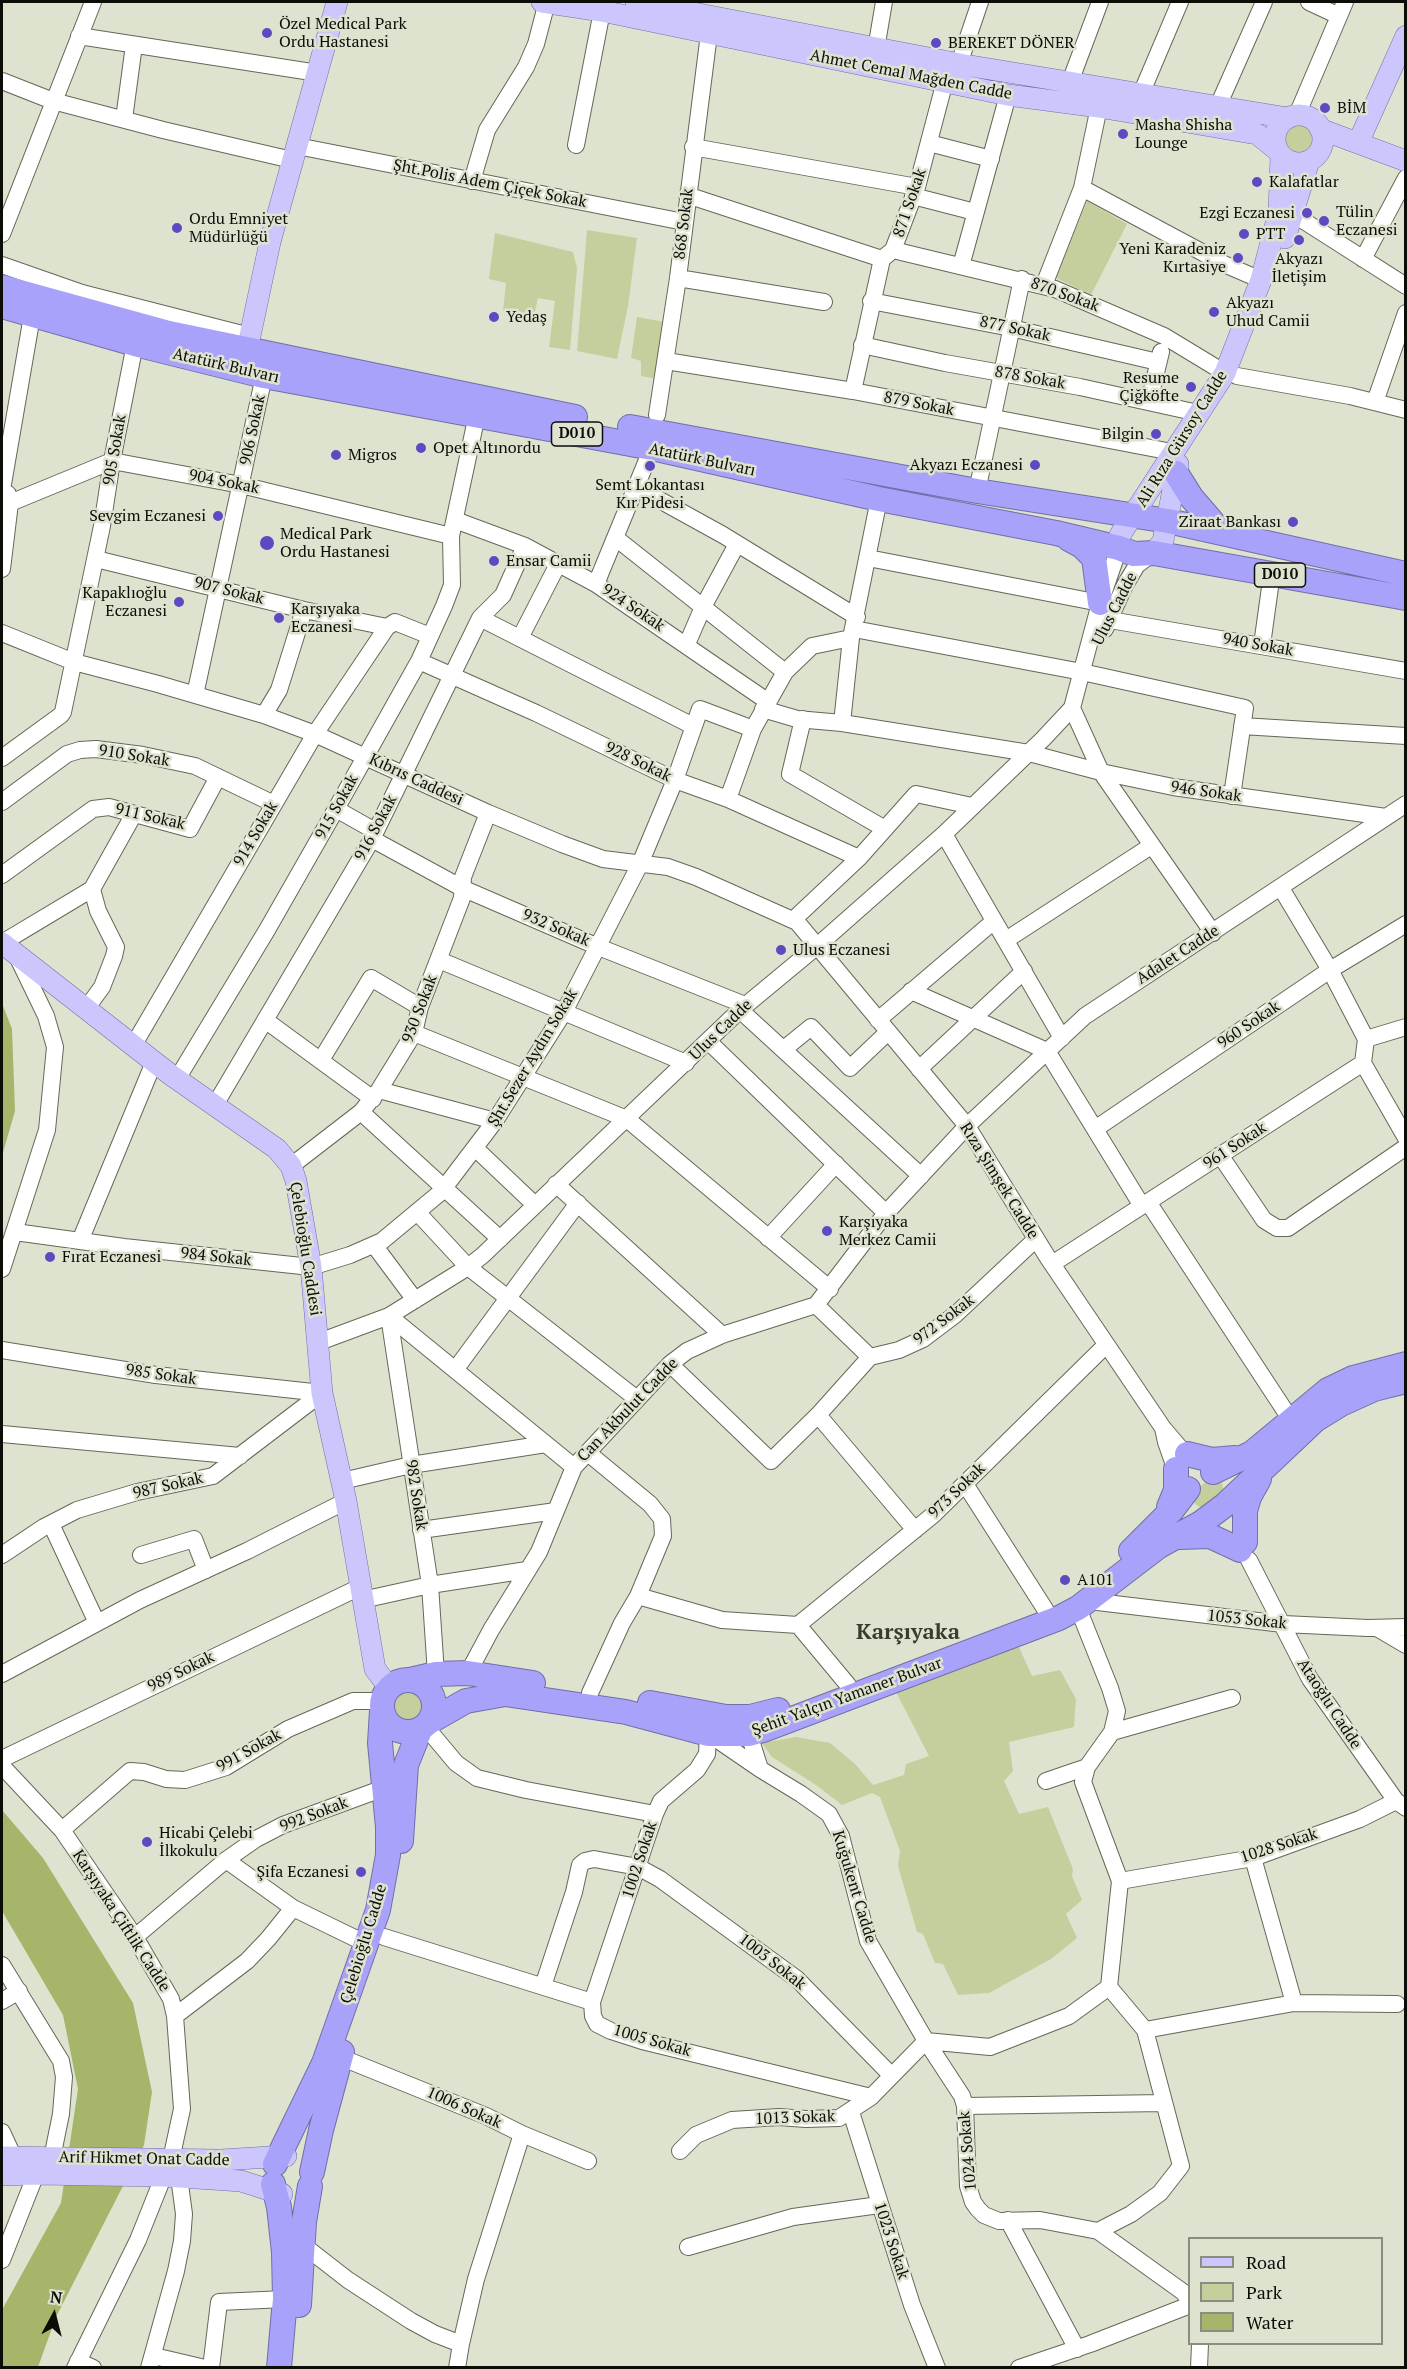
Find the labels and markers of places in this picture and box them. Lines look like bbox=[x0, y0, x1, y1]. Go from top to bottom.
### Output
place label: Özel Medical Park Ordu Hastanesi bbox=[279, 14, 407, 52]
marker: Özel Medical Park Ordu Hastanesi bbox=[260, 26, 274, 40]
place label: BEREKET DÖNER bbox=[948, 33, 1074, 53]
marker: BEREKET DÖNER bbox=[929, 36, 943, 50]
place label: BİM bbox=[1337, 98, 1366, 118]
marker: BİM bbox=[1318, 101, 1332, 115]
place label: Masha Shisha Lounge bbox=[1135, 115, 1232, 153]
marker: Masha Shisha Lounge bbox=[1116, 127, 1130, 141]
place label: Kalafatlar bbox=[1269, 172, 1339, 192]
marker: Kalafatlar bbox=[1250, 175, 1264, 189]
place label: Tülin Eczanesi bbox=[1336, 202, 1398, 240]
place label: Ezgi Eczanesi bbox=[1199, 203, 1295, 223]
marker: Ezgi Eczanesi bbox=[1300, 206, 1314, 220]
place label: Ordu Emniyet Müdürlüğü bbox=[189, 209, 288, 247]
marker: Tülin Eczanesi bbox=[1317, 214, 1331, 228]
marker: Ordu Emniyet Müdürlüğü bbox=[170, 221, 184, 235]
place label: PTT bbox=[1256, 224, 1285, 244]
marker: PTT bbox=[1237, 227, 1251, 241]
marker: Akyazı İletişim bbox=[1292, 233, 1306, 247]
place label: Yeni Karadeniz Kırtasiye bbox=[1119, 239, 1226, 277]
place label: Akyazı İletişim bbox=[1271, 249, 1327, 287]
marker: Yeni Karadeniz Kırtasiye bbox=[1231, 251, 1245, 265]
place label: Akyazı Uhud Camii bbox=[1226, 293, 1310, 331]
marker: Akyazı Uhud Camii bbox=[1207, 305, 1221, 319]
place label: Yedaş bbox=[506, 307, 547, 327]
marker: Yedaş bbox=[487, 310, 501, 324]
place label: Resume Çiğköfte bbox=[1119, 368, 1179, 406]
marker: Resume Çiğköfte bbox=[1184, 380, 1198, 394]
place label: Bilgin bbox=[1102, 424, 1144, 444]
marker: Bilgin bbox=[1149, 427, 1163, 441]
place label: Opet Altınordu bbox=[433, 438, 541, 458]
marker: Opet Altınordu bbox=[414, 441, 428, 455]
place label: Migros bbox=[348, 445, 397, 465]
marker: Migros bbox=[329, 448, 343, 462]
place label: Akyazı Eczanesi bbox=[909, 455, 1023, 475]
marker: Akyazı Eczanesi bbox=[1028, 458, 1042, 472]
marker: Semt Lokantası Kır Pidesi bbox=[643, 459, 657, 473]
place label: Semt Lokantası Kır Pidesi bbox=[595, 475, 705, 513]
place label: Sevgim Eczanesi bbox=[89, 506, 206, 526]
marker: Sevgim Eczanesi bbox=[211, 509, 225, 523]
place label: Ziraat Bankası bbox=[1179, 512, 1281, 532]
marker: Ziraat Bankası bbox=[1286, 515, 1300, 529]
place label: Medical Park Ordu Hastanesi bbox=[280, 524, 390, 562]
marker: Medical Park Ordu Hastanesi bbox=[258, 534, 276, 552]
place label: Ensar Camii bbox=[506, 551, 592, 571]
marker: Ensar Camii bbox=[487, 554, 501, 568]
place label: Kapaklıoğlu Eczanesi bbox=[82, 583, 167, 621]
marker: Kapaklıoğlu Eczanesi bbox=[172, 595, 186, 609]
place label: Karşıyaka Eczanesi bbox=[291, 599, 360, 637]
marker: Karşıyaka Eczanesi bbox=[272, 611, 286, 625]
place label: Ulus Eczanesi bbox=[793, 940, 890, 960]
marker: Ulus Eczanesi bbox=[774, 943, 788, 957]
place label: Karşıyaka Merkez Camii bbox=[839, 1212, 937, 1250]
marker: Karşıyaka Merkez Camii bbox=[820, 1224, 834, 1238]
place label: Fırat Eczanesi bbox=[62, 1247, 161, 1267]
marker: Fırat Eczanesi bbox=[43, 1250, 57, 1264]
place label: A101 bbox=[1077, 1570, 1114, 1590]
marker: A101 bbox=[1058, 1573, 1072, 1587]
place label: Hicabi Çelebi İlkokulu bbox=[159, 1823, 253, 1861]
marker: Hicabi Çelebi İlkokulu bbox=[140, 1835, 154, 1849]
place label: Şifa Eczanesi bbox=[257, 1862, 349, 1882]
marker: Şifa Eczanesi bbox=[354, 1865, 368, 1879]

